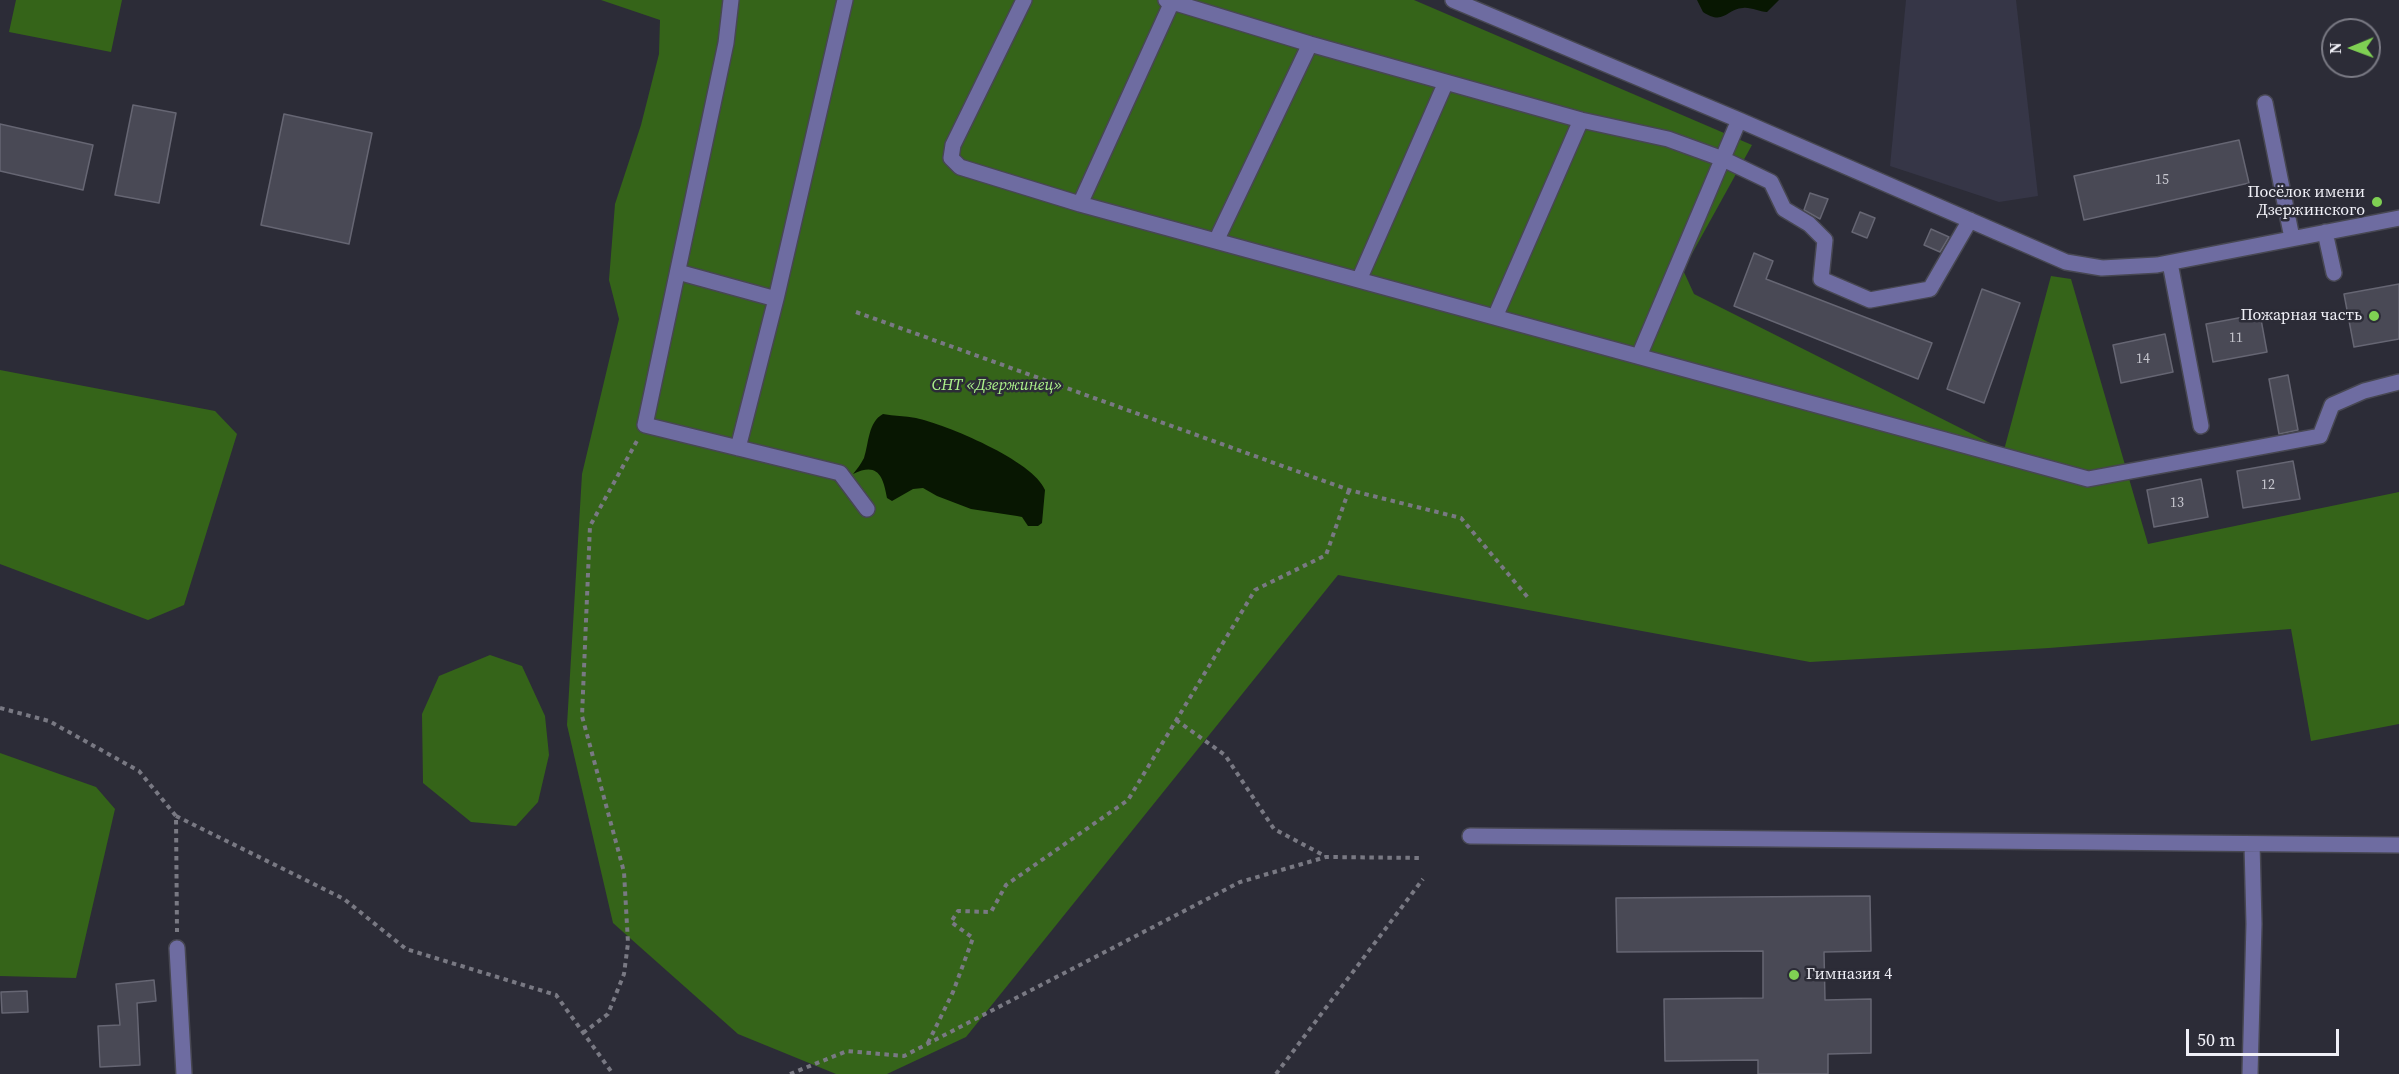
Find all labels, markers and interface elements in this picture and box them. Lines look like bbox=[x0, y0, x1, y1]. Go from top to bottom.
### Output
north arrow bbox=[2321, 18, 2381, 78]
text: N bbox=[2324, 42, 2346, 54]
house number: 15 bbox=[2155, 172, 2169, 188]
place label: Посёлок имени Дзержинского bbox=[2247, 183, 2365, 221]
marker: Посёлок имени Дзержинского bbox=[2370, 195, 2384, 209]
place label: Пожарная часть bbox=[2241, 306, 2362, 326]
marker: Пожарная часть bbox=[2367, 309, 2381, 323]
house number: 11 bbox=[2229, 330, 2243, 346]
house number: 14 bbox=[2136, 351, 2150, 367]
park label: СНТ «Дзержинец» bbox=[932, 376, 1062, 396]
house number: 12 bbox=[2261, 477, 2275, 493]
house number: 13 bbox=[2170, 495, 2184, 511]
place label: Гимназия 4 bbox=[1806, 965, 1892, 985]
marker: Гимназия 4 bbox=[1787, 968, 1801, 982]
scale bar bbox=[2189, 1017, 2342, 1055]
text: 50 m bbox=[2197, 1027, 2235, 1052]

